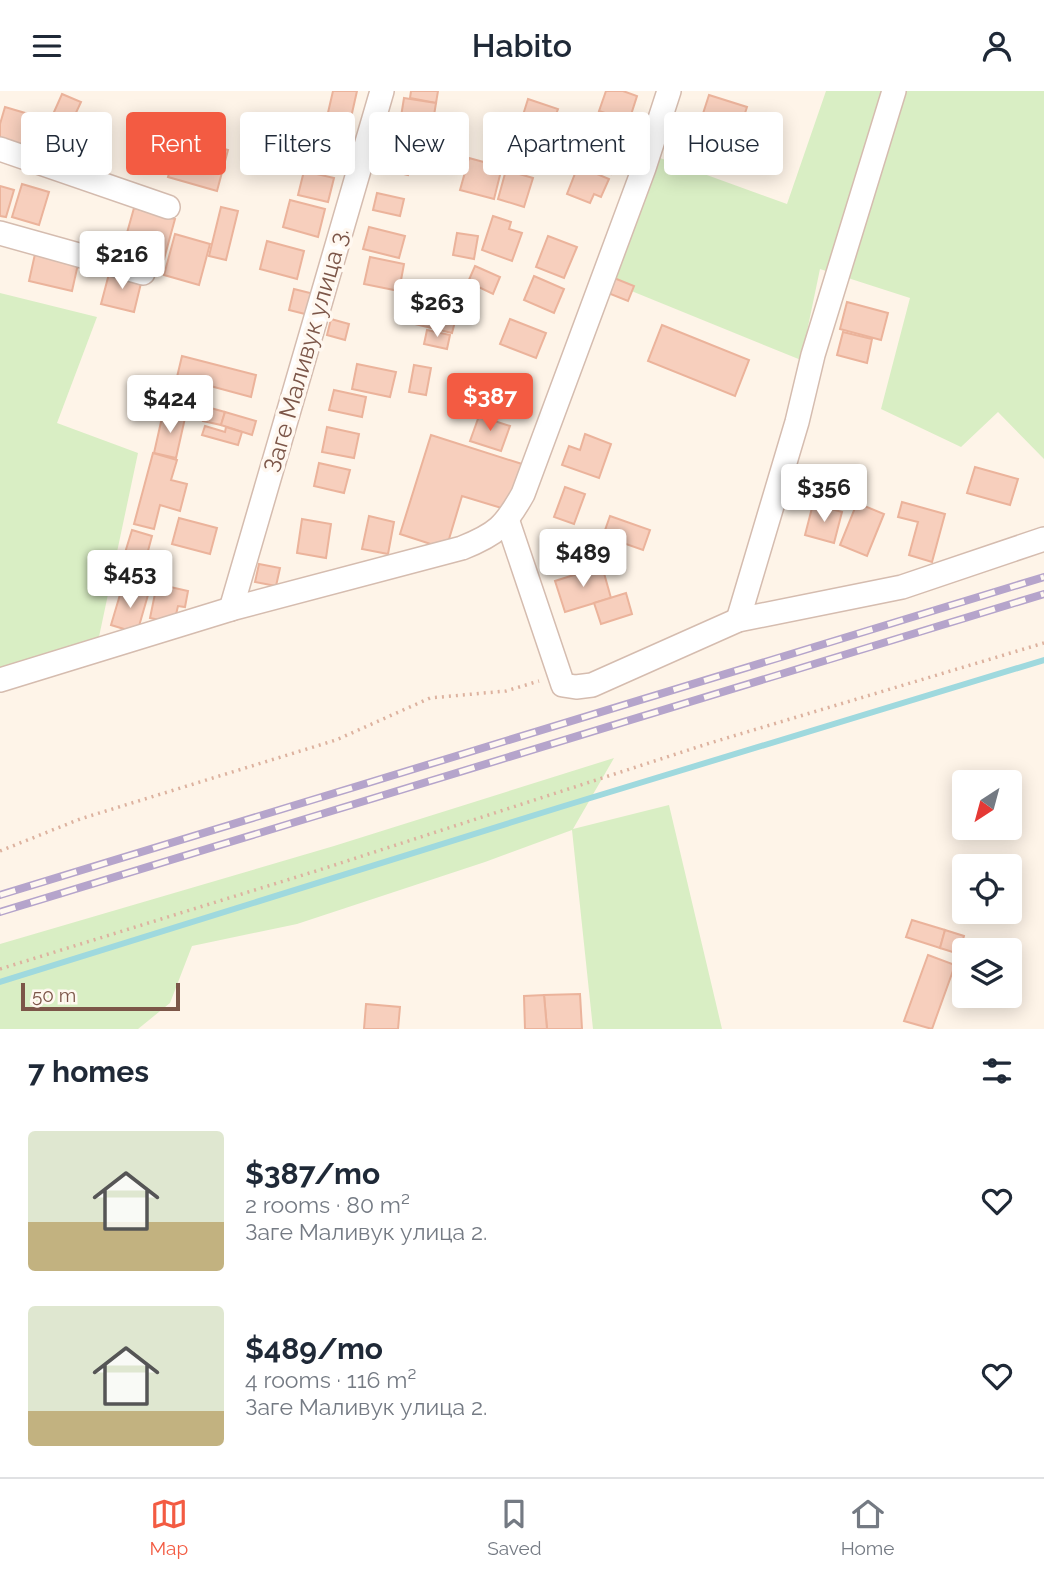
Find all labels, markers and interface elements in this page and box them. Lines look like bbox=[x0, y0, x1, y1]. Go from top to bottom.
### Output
icon: menu bbox=[28, 27, 66, 65]
text: Habito bbox=[472, 27, 572, 64]
icon: person bbox=[978, 27, 1016, 65]
chip: Buy bbox=[21, 112, 112, 175]
chip: Rent bbox=[126, 112, 226, 175]
chip: Filters bbox=[240, 112, 355, 175]
chip: New bbox=[369, 112, 469, 175]
chip: Apartment bbox=[483, 112, 650, 175]
chip: House bbox=[664, 112, 783, 175]
street label: Заге Маливук улица 3. bbox=[257, 224, 355, 476]
pin: $216 bbox=[81, 231, 163, 291]
text: $216 bbox=[96, 240, 148, 267]
pin: $263 bbox=[396, 279, 478, 339]
text: $263 bbox=[410, 288, 464, 315]
pin: $387 bbox=[449, 373, 531, 433]
pin: $424 bbox=[129, 375, 211, 435]
text: $387 bbox=[463, 382, 517, 409]
text: $424 bbox=[143, 384, 197, 411]
pin: $356 bbox=[783, 465, 865, 524]
text: $356 bbox=[797, 473, 851, 500]
pin: $489 bbox=[542, 529, 624, 589]
text: $489 bbox=[555, 538, 611, 565]
pin: $453 bbox=[89, 551, 171, 610]
text: $453 bbox=[103, 559, 157, 586]
north arrow bbox=[952, 770, 1022, 840]
map controls bbox=[952, 770, 1022, 1008]
button: locate bbox=[952, 854, 1022, 924]
button: layers bbox=[952, 938, 1022, 1008]
scale bar bbox=[21, 980, 180, 1012]
text: 50 m bbox=[32, 984, 76, 1006]
icon: filters bbox=[978, 1052, 1016, 1090]
text: 7 homes bbox=[28, 1054, 149, 1089]
text: $387/mo bbox=[245, 1156, 380, 1191]
icon: home bbox=[84, 1159, 168, 1243]
icon: heart bbox=[978, 1182, 1016, 1220]
text: 2 rooms · 80 m² bbox=[245, 1191, 410, 1218]
text: Заге Маливук улица 2. bbox=[245, 1218, 487, 1245]
text: $489/mo bbox=[245, 1331, 383, 1366]
icon: home bbox=[84, 1334, 168, 1418]
icon: heart bbox=[978, 1357, 1016, 1395]
text: 4 rooms · 116 m² bbox=[245, 1366, 416, 1393]
text: Заге Маливук улица 2. bbox=[245, 1393, 487, 1420]
tab: Map bbox=[150, 1495, 188, 1559]
tab: Saved bbox=[487, 1495, 542, 1559]
tab: Home bbox=[841, 1495, 894, 1559]

